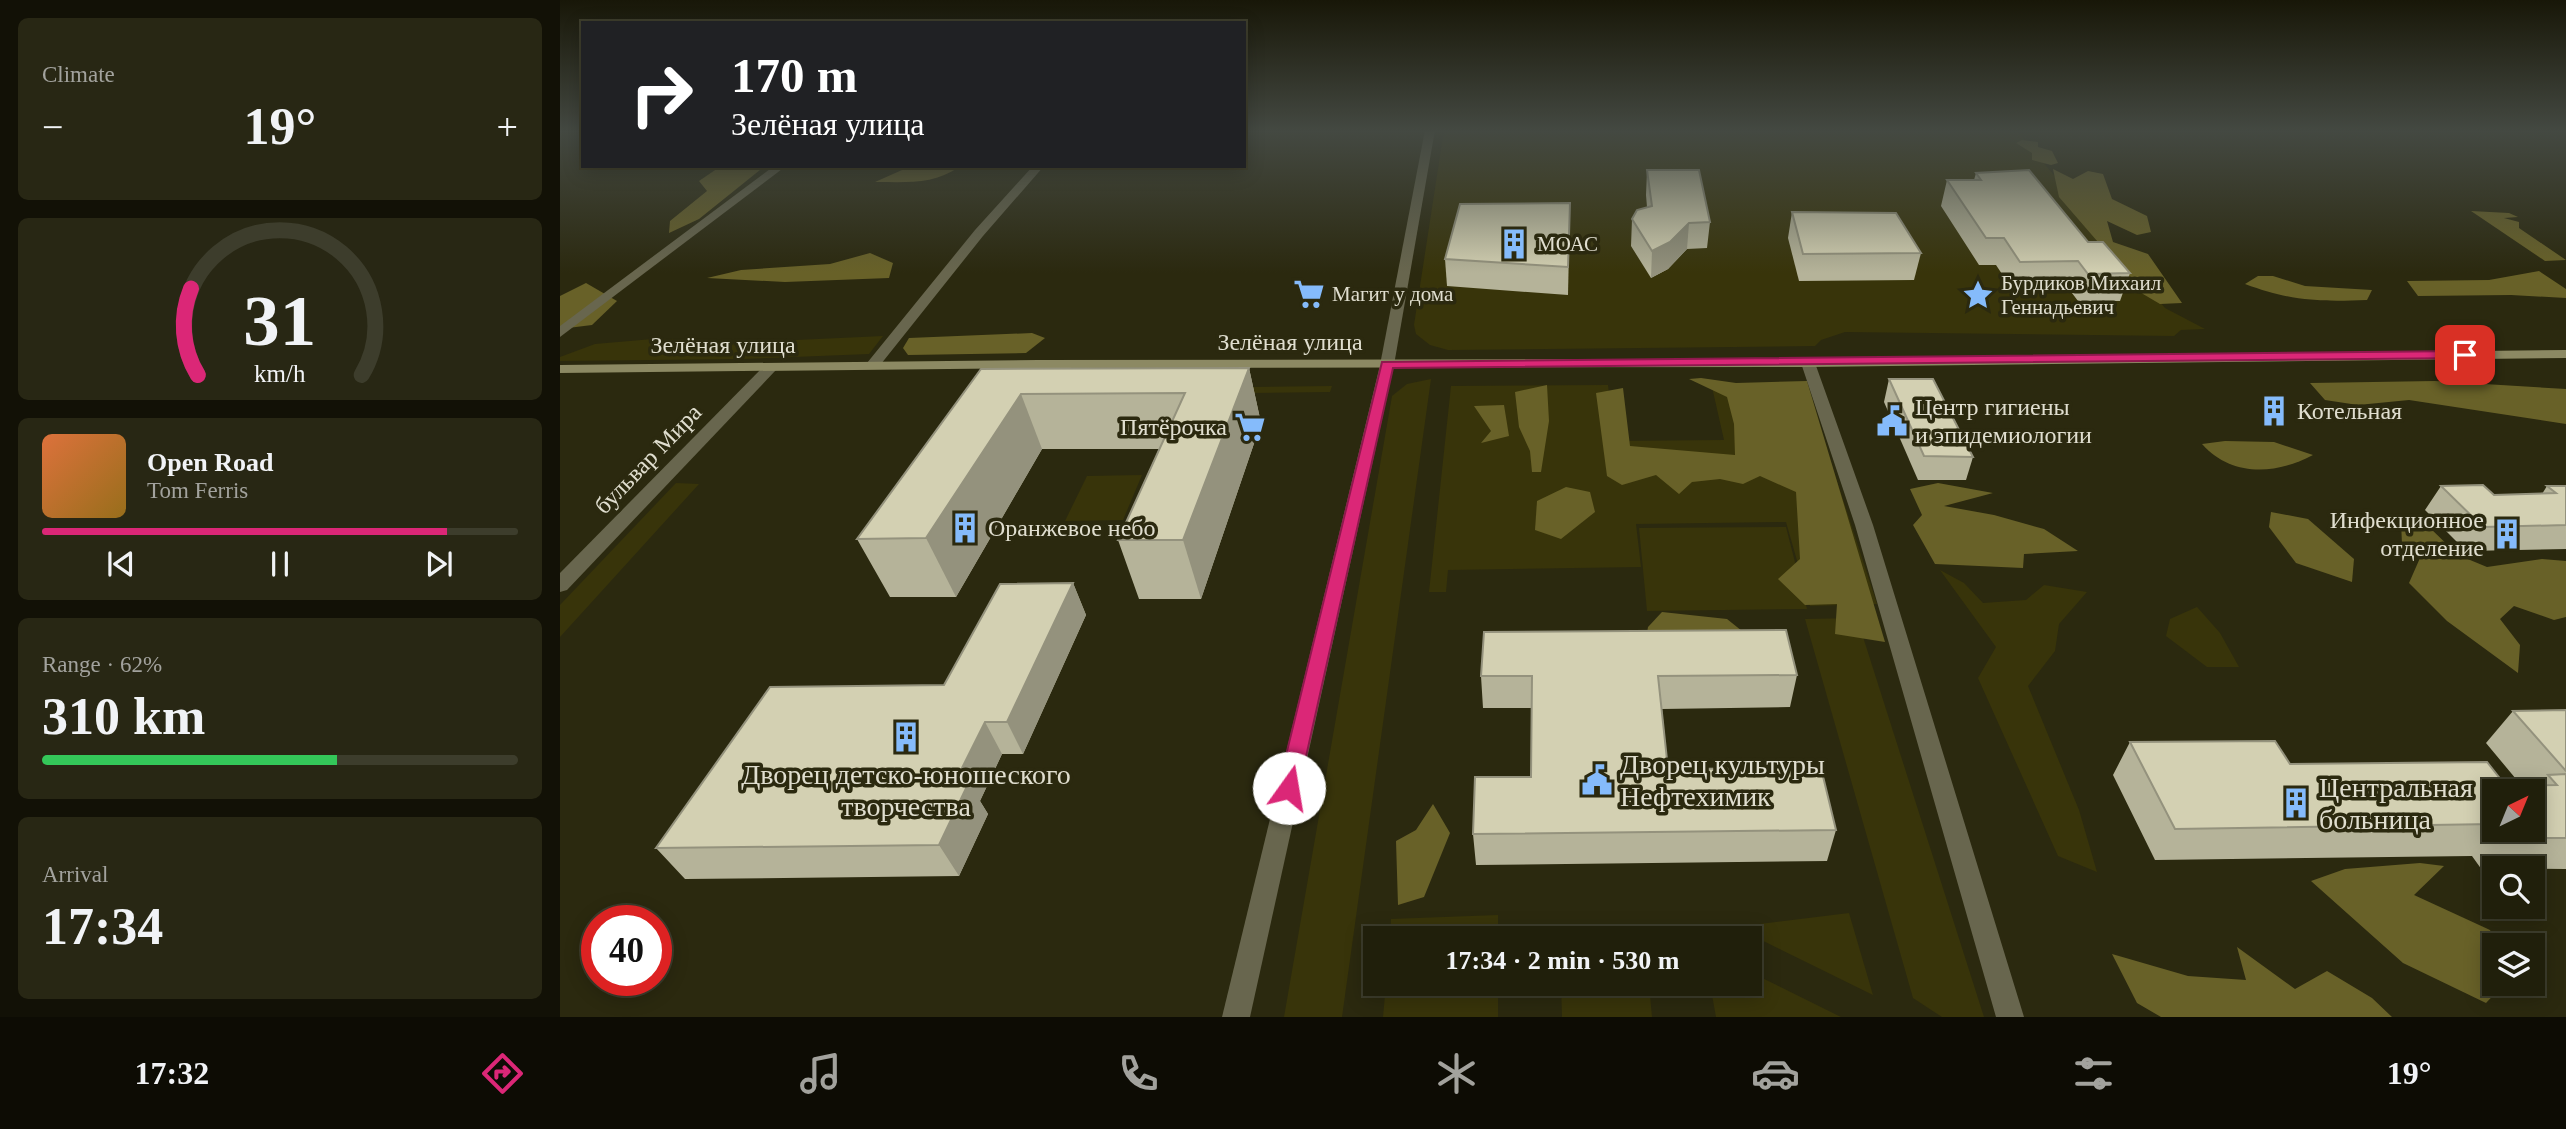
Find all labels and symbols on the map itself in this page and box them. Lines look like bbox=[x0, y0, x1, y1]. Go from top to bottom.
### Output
building icon: МОАС bbox=[1497, 227, 1531, 261]
place label: МОАС bbox=[1537, 232, 1598, 256]
place label: Бурдиков Михаил Геннадьевич bbox=[2001, 271, 2161, 319]
supermarket icon: Магит у дома bbox=[1292, 277, 1326, 311]
place icon: Бурдиков Михаил Геннадьевич bbox=[1961, 278, 1995, 312]
place label: Магит у дома bbox=[1332, 282, 1454, 306]
pin bbox=[2435, 325, 2495, 385]
street label: Зелёная улица bbox=[1217, 329, 1363, 355]
street label: Зелёная улица bbox=[650, 332, 796, 358]
place label: Центр гигиены и эпидемиологии bbox=[1915, 394, 2092, 448]
building icon: Котельная bbox=[2257, 394, 2291, 428]
place label: Котельная bbox=[2297, 398, 2402, 424]
street label: бульвар Мира bbox=[589, 399, 707, 519]
public building icon: Центр гигиены и эпидемиологии bbox=[1875, 404, 1909, 438]
supermarket icon: Пятёрочка bbox=[1233, 410, 1267, 444]
place label: Пятёрочка bbox=[1120, 414, 1227, 440]
place label: Инфекционное отделение bbox=[2330, 507, 2484, 561]
building icon: Оранжевое небо bbox=[948, 511, 982, 545]
place label: Оранжевое небо bbox=[988, 515, 1156, 541]
building icon: Инфекционное отделение bbox=[2490, 517, 2524, 551]
building icon: Дворец детско-юношеского творчества bbox=[889, 720, 923, 754]
place label: Дворец культуры Нефтехимик bbox=[1620, 749, 1825, 812]
position arrow bbox=[1252, 751, 1326, 825]
place label: Дворец детско-юношеского творчества bbox=[741, 759, 1071, 822]
public building icon: Дворец культуры Нефтехимик bbox=[1580, 763, 1614, 797]
place label: Центральная больница bbox=[2319, 772, 2473, 835]
north arrow bbox=[2482, 779, 2544, 842]
building icon: Центральная больница bbox=[2279, 786, 2313, 820]
speed limit sign: 40 bbox=[581, 905, 672, 996]

